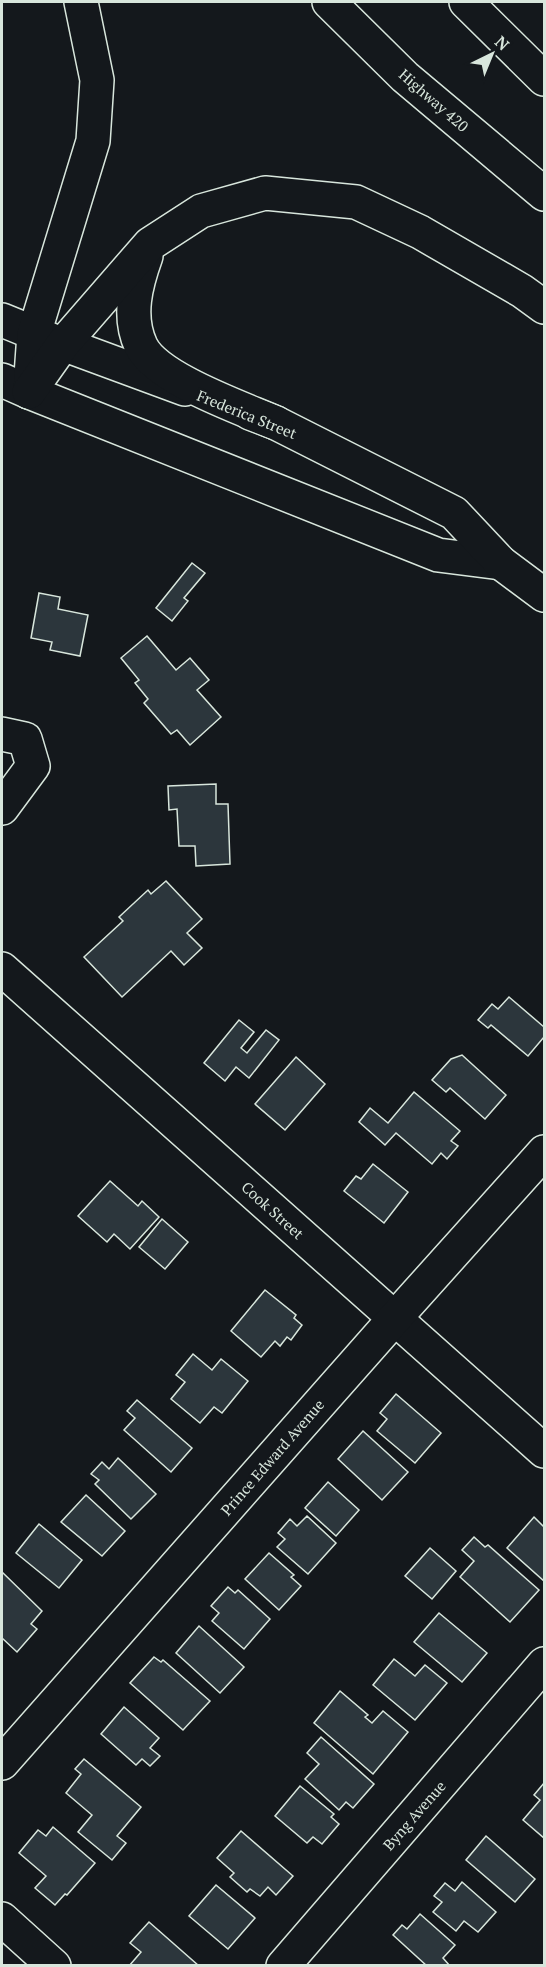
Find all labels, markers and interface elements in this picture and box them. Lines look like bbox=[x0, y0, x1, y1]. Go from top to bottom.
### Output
north arrow bbox=[462, 24, 522, 84]
text: N bbox=[490, 31, 514, 55]
street label: Highway 420 bbox=[395, 64, 473, 136]
street label: Frederica Street bbox=[194, 385, 300, 443]
street label: Cook Street bbox=[238, 1177, 309, 1244]
street label: Prince Edward Avenue bbox=[216, 1395, 328, 1519]
street label: Byng Avenue bbox=[378, 1776, 450, 1854]

